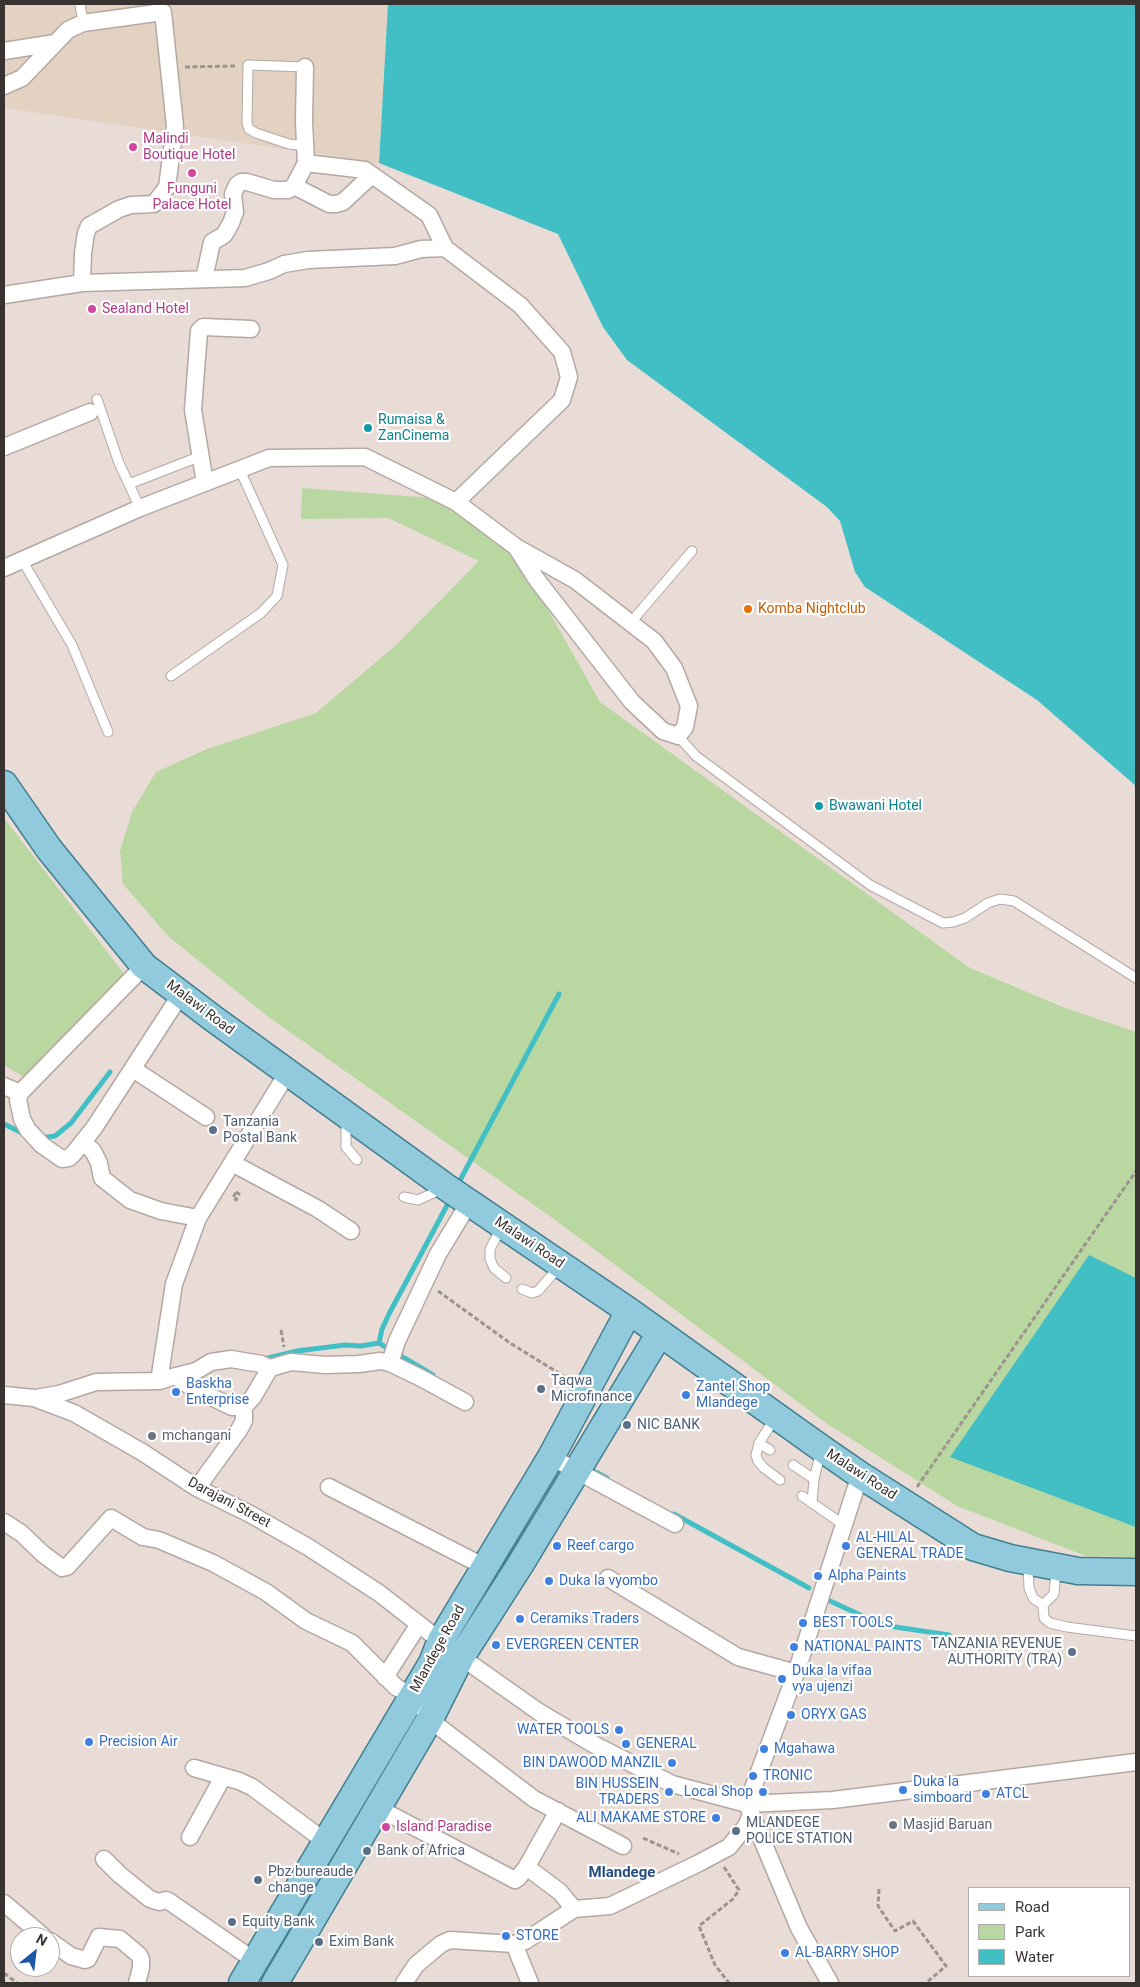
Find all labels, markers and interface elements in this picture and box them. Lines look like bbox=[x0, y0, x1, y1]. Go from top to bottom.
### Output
place label: Malindi Boutique Hotel bbox=[143, 131, 235, 164]
marker: Malindi Boutique Hotel bbox=[127, 141, 139, 153]
marker: Funguni Palace Hotel bbox=[186, 167, 198, 179]
place label: Funguni Palace Hotel bbox=[153, 181, 231, 213]
place label: Sealand Hotel bbox=[102, 301, 189, 317]
marker: Sealand Hotel bbox=[86, 303, 98, 315]
place label: Rumaisa & ZanCinema bbox=[378, 412, 449, 444]
marker: Rumaisa & ZanCinema bbox=[362, 422, 374, 434]
place label: Komba Nightclub bbox=[758, 601, 866, 617]
marker: Komba Nightclub bbox=[742, 603, 754, 615]
place label: Bwawani Hotel bbox=[829, 798, 922, 814]
marker: Bwawani Hotel bbox=[813, 800, 825, 812]
street label: Malawi Road bbox=[163, 977, 237, 1039]
place label: Tanzania Postal Bank bbox=[223, 1114, 297, 1146]
marker: Tanzania Postal Bank bbox=[207, 1124, 219, 1136]
street label: Malawi Road bbox=[491, 1214, 567, 1272]
place label: Taqwa Microfinance bbox=[551, 1373, 632, 1405]
place label: Baskha Enterprise bbox=[186, 1376, 249, 1408]
place label: Zantel Shop Mlandege bbox=[696, 1379, 770, 1411]
marker: Taqwa Microfinance bbox=[535, 1383, 547, 1395]
marker: Baskha Enterprise bbox=[170, 1386, 182, 1398]
marker: Zantel Shop Mlandege bbox=[680, 1389, 692, 1401]
place label: NIC BANK bbox=[637, 1417, 700, 1433]
marker: NIC BANK bbox=[621, 1419, 633, 1431]
place label: mchangani bbox=[162, 1428, 231, 1444]
marker: mchangani bbox=[146, 1430, 158, 1442]
street label: Malawi Road bbox=[823, 1446, 899, 1504]
street label: Darajani Street bbox=[185, 1474, 273, 1532]
place label: AL-HILAL GENERAL TRADE bbox=[856, 1530, 963, 1562]
place label: Reef cargo bbox=[567, 1538, 634, 1554]
marker: Reef cargo bbox=[551, 1540, 563, 1552]
marker: AL-HILAL GENERAL TRADE bbox=[840, 1540, 852, 1552]
place label: Alpha Paints bbox=[828, 1568, 907, 1584]
marker: Alpha Paints bbox=[812, 1570, 824, 1582]
place label: Duka la vyombo bbox=[559, 1573, 658, 1589]
marker: Duka la vyombo bbox=[543, 1575, 555, 1587]
street label: Mlandege Road bbox=[407, 1602, 469, 1696]
place label: Ceramiks Traders bbox=[530, 1611, 639, 1627]
marker: Ceramiks Traders bbox=[514, 1613, 526, 1625]
place label: BEST TOOLS bbox=[813, 1615, 893, 1631]
marker: BEST TOOLS bbox=[797, 1617, 809, 1629]
place label: TANZANIA REVENUE AUTHORITY (TRA) bbox=[930, 1636, 1062, 1668]
place label: EVERGREEN CENTER bbox=[506, 1637, 639, 1653]
marker: EVERGREEN CENTER bbox=[490, 1639, 502, 1651]
place label: NATIONAL PAINTS bbox=[804, 1639, 922, 1655]
marker: NATIONAL PAINTS bbox=[788, 1641, 800, 1653]
marker: TANZANIA REVENUE AUTHORITY (TRA) bbox=[1066, 1646, 1078, 1658]
place label: Duka la vifaa vya ujenzi bbox=[792, 1663, 872, 1695]
marker: Duka la vifaa vya ujenzi bbox=[776, 1673, 788, 1685]
place label: ORYX GAS bbox=[801, 1707, 867, 1723]
marker: ORYX GAS bbox=[785, 1709, 797, 1721]
place label: WATER TOOLS bbox=[517, 1722, 609, 1738]
marker: WATER TOOLS bbox=[613, 1724, 625, 1736]
place label: Precision Air bbox=[99, 1734, 178, 1750]
marker: Precision Air bbox=[83, 1736, 95, 1748]
place label: GENERAL bbox=[636, 1736, 697, 1752]
marker: GENERAL bbox=[620, 1738, 632, 1750]
place label: Mgahawa bbox=[774, 1741, 835, 1757]
marker: Mgahawa bbox=[758, 1743, 770, 1755]
place label: BIN DAWOOD MANZIL bbox=[523, 1755, 662, 1771]
marker: BIN DAWOOD MANZIL bbox=[666, 1757, 678, 1769]
place label: TRONIC bbox=[763, 1768, 813, 1784]
marker: TRONIC bbox=[747, 1770, 759, 1782]
place label: Duka la simboard bbox=[913, 1774, 972, 1806]
place label: BIN HUSSEIN TRADERS bbox=[576, 1776, 659, 1808]
place label: Local Shop bbox=[684, 1784, 753, 1800]
marker: Duka la simboard bbox=[897, 1784, 909, 1796]
marker: BIN HUSSEIN TRADERS bbox=[663, 1786, 675, 1798]
marker: Local Shop bbox=[757, 1786, 769, 1798]
place label: ATCL bbox=[996, 1786, 1029, 1802]
marker: ATCL bbox=[980, 1788, 992, 1800]
place label: ALI MAKAME STORE bbox=[576, 1810, 706, 1826]
marker: ALI MAKAME STORE bbox=[710, 1812, 722, 1824]
place label: MLANDEGE POLICE STATION bbox=[746, 1815, 853, 1848]
place label: Masjid Baruan bbox=[903, 1817, 992, 1833]
place label: Island Paradise bbox=[396, 1819, 492, 1835]
marker: Masjid Baruan bbox=[887, 1819, 899, 1831]
marker: Island Paradise bbox=[380, 1821, 392, 1833]
marker: MLANDEGE POLICE STATION bbox=[730, 1825, 742, 1837]
place label: Bank of Africa bbox=[377, 1843, 465, 1859]
marker: Bank of Africa bbox=[361, 1845, 373, 1857]
place label: Pbz bureaude change bbox=[268, 1864, 353, 1896]
district label: Mlandege bbox=[589, 1864, 655, 1882]
marker: Pbz bureaude change bbox=[252, 1874, 264, 1886]
legend bbox=[968, 1887, 1130, 1977]
text: Road bbox=[1015, 1898, 1049, 1916]
place label: Equity Bank bbox=[242, 1914, 315, 1930]
marker: Equity Bank bbox=[226, 1916, 238, 1928]
text: Park bbox=[1015, 1923, 1045, 1941]
north arrow bbox=[10, 1927, 60, 1977]
place label: STORE bbox=[516, 1928, 559, 1944]
text: N bbox=[34, 1930, 50, 1949]
marker: STORE bbox=[500, 1930, 512, 1942]
place label: Exim Bank bbox=[329, 1934, 394, 1950]
marker: Exim Bank bbox=[313, 1936, 325, 1948]
place label: AL-BARRY SHOP bbox=[795, 1945, 899, 1961]
marker: AL-BARRY SHOP bbox=[779, 1947, 791, 1959]
text: Water bbox=[1015, 1948, 1054, 1966]

